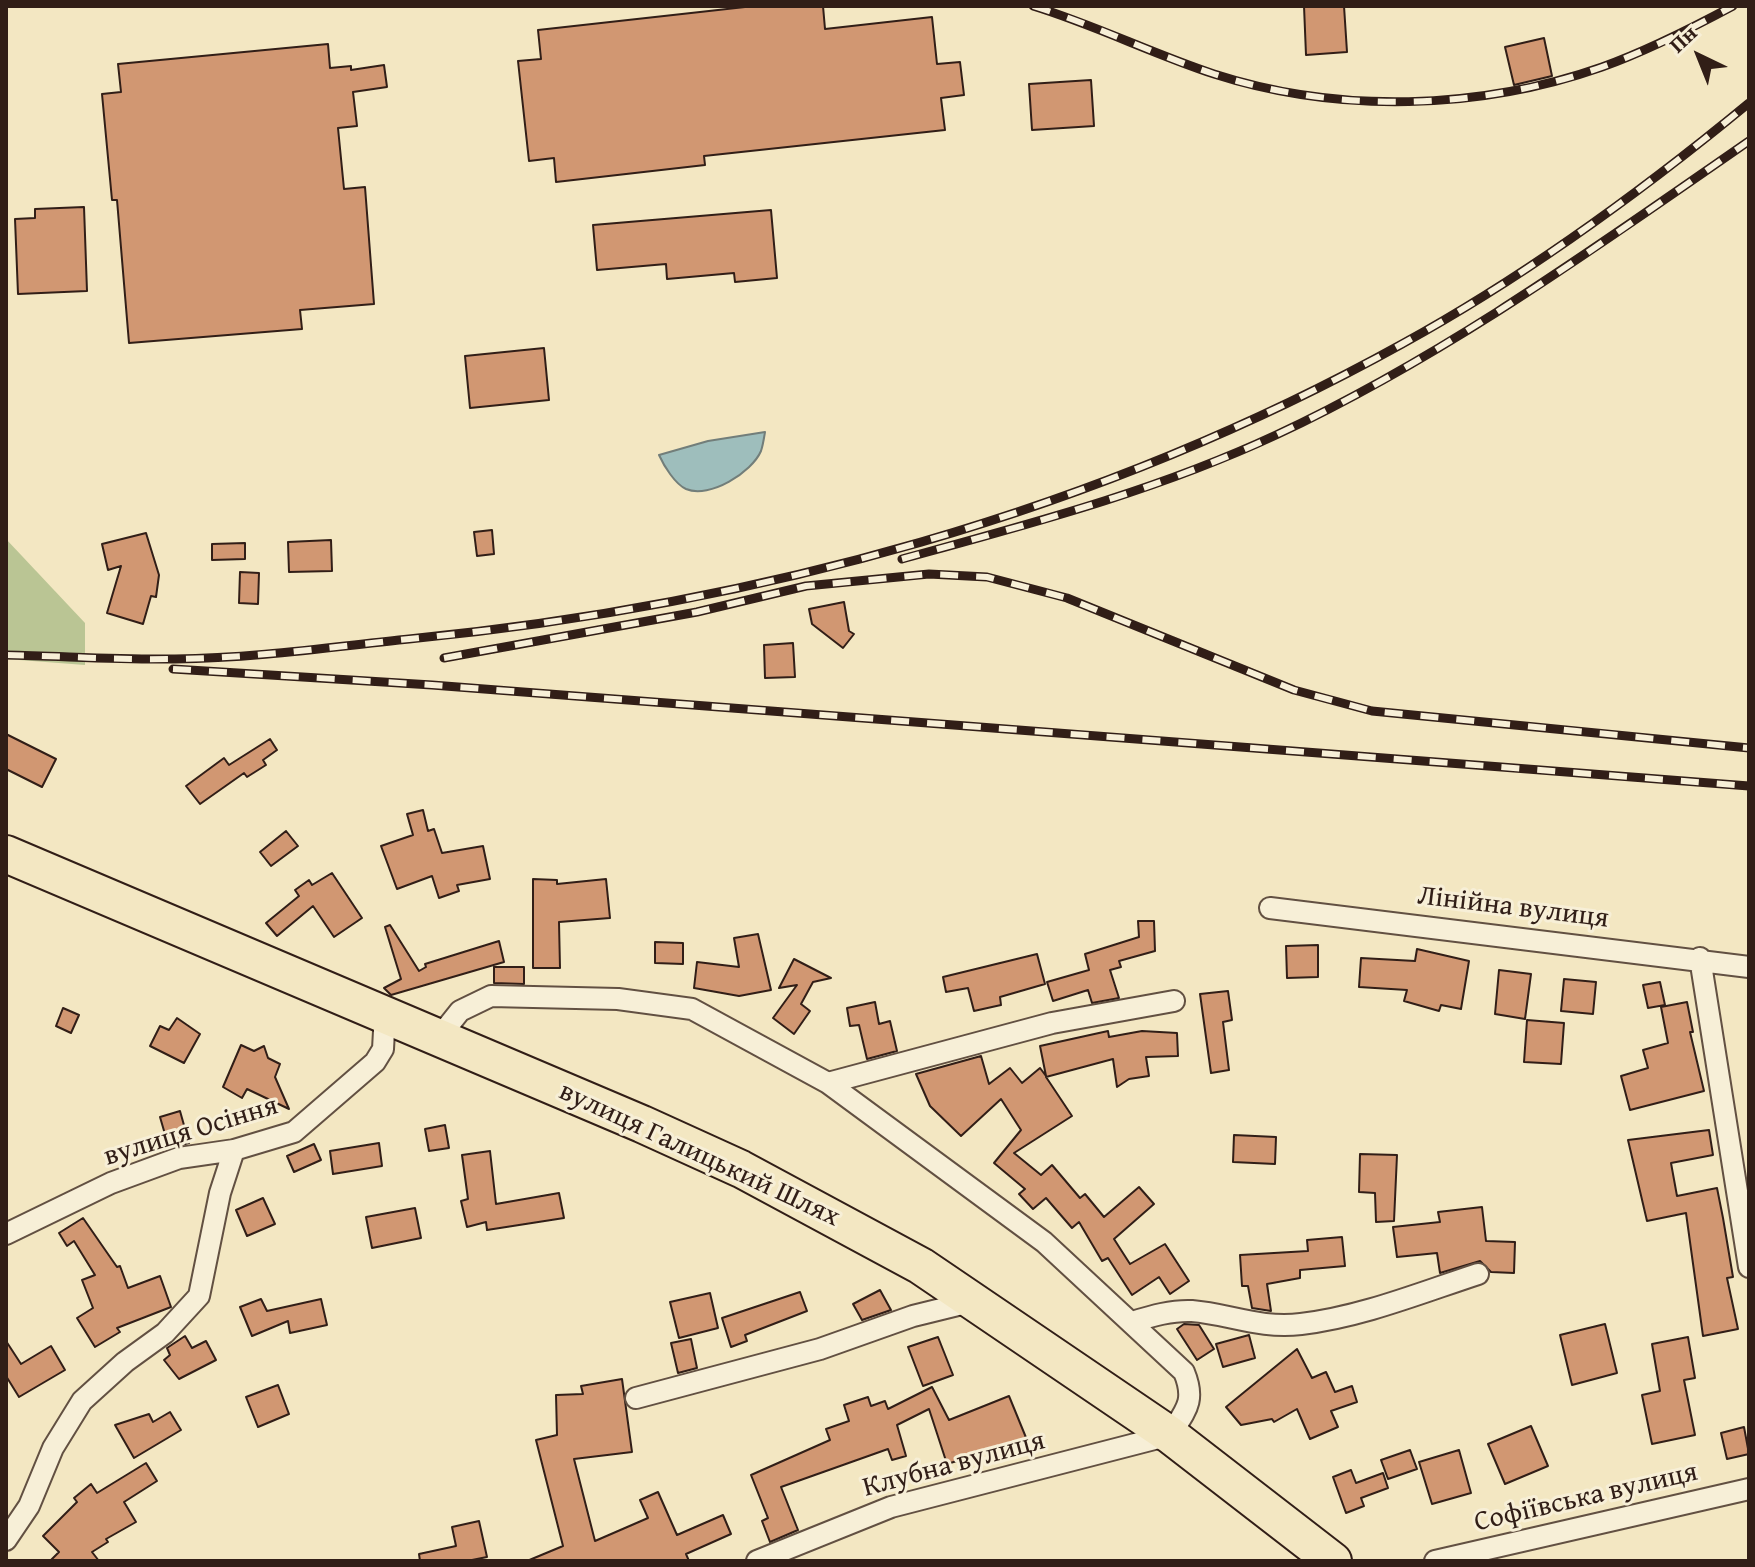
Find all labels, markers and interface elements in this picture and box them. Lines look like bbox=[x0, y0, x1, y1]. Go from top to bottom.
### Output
north arrow bbox=[1659, 16, 1739, 96]
text: Пн bbox=[1661, 17, 1704, 60]
street label: Лінійна вулиця bbox=[1416, 880, 1610, 936]
street label: вулиця Галицький Шлях bbox=[553, 1075, 845, 1235]
street label: вулиця Осіння bbox=[100, 1090, 282, 1174]
street label: Клубна вулиця bbox=[859, 1425, 1049, 1505]
street label: Софіївська вулиця bbox=[1471, 1456, 1701, 1540]

